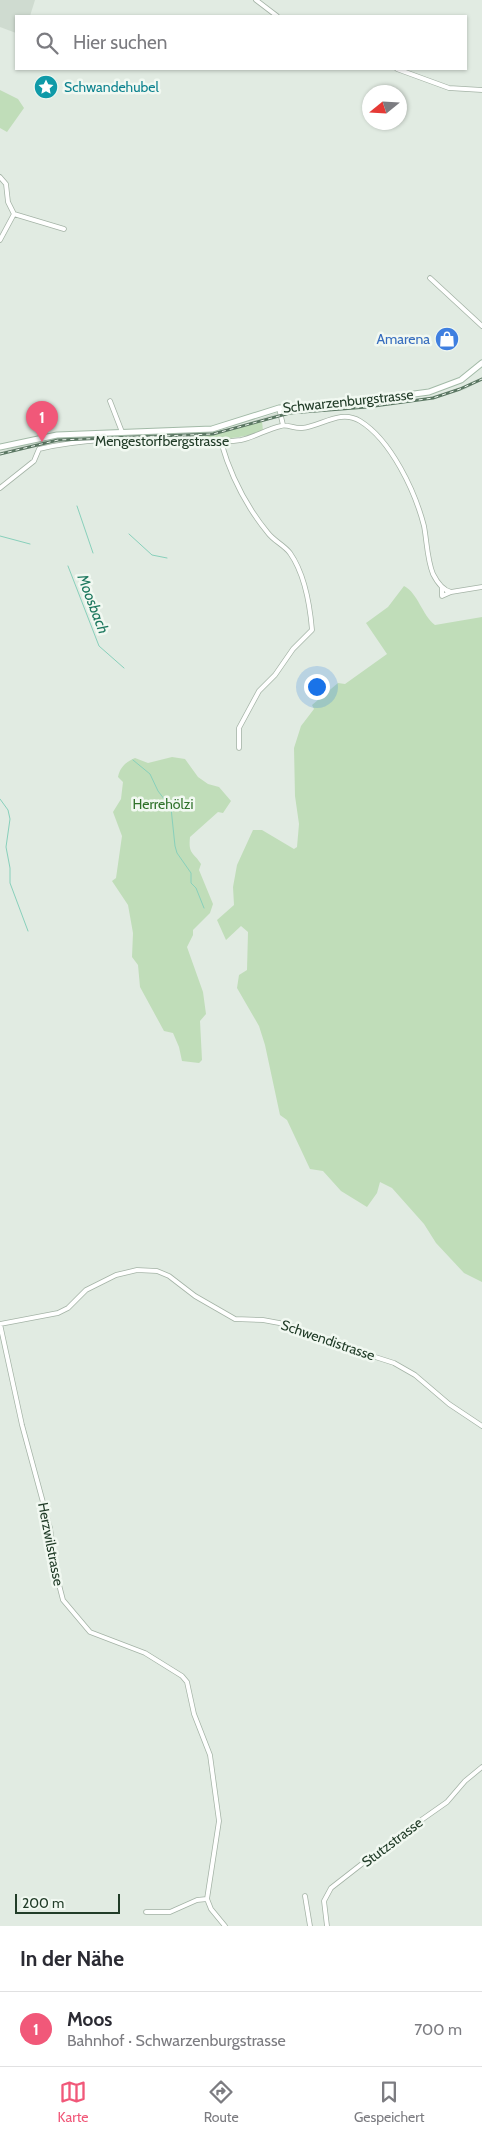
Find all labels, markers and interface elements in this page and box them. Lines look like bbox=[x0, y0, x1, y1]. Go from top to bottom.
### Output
search box bbox=[15, 15, 467, 70]
icon: search bbox=[33, 29, 61, 57]
text: Hier suchen bbox=[73, 31, 167, 54]
place icon: Schwandehubel bbox=[33, 74, 59, 100]
place label: Schwandehubel bbox=[64, 78, 159, 96]
north arrow bbox=[362, 85, 407, 130]
shop icon: Amarena bbox=[434, 326, 460, 352]
place label: Amarena bbox=[376, 330, 430, 348]
street label: Schwarzenburgstrasse bbox=[282, 385, 414, 417]
pin: 1 bbox=[26, 401, 58, 442]
street label: Mengestorfbergstrasse bbox=[95, 432, 229, 450]
water label: Moosbach bbox=[73, 571, 113, 636]
your location bbox=[304, 674, 330, 700]
park label: Herrehölzi bbox=[133, 795, 193, 813]
street label: Schwendistrasse bbox=[279, 1316, 377, 1364]
street label: Herzwilstrasse bbox=[34, 1501, 68, 1587]
street label: Stutzstrasse bbox=[358, 1813, 426, 1871]
scale bar bbox=[15, 1891, 120, 1914]
text: 200 m bbox=[22, 1894, 64, 1912]
text: In der Nähe bbox=[20, 1946, 124, 1971]
text: Moos bbox=[67, 2008, 112, 2031]
text: 1 bbox=[33, 2020, 39, 2039]
text: 700 m bbox=[414, 2020, 462, 2039]
text: Bahnhof · Schwarzenburgstrasse bbox=[67, 2031, 286, 2050]
tab: Karte bbox=[58, 2078, 88, 2126]
tab: Route bbox=[204, 2078, 239, 2126]
tab: Gespeichert bbox=[354, 2078, 424, 2126]

